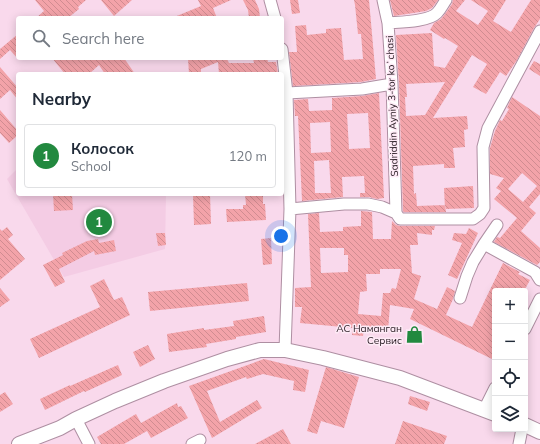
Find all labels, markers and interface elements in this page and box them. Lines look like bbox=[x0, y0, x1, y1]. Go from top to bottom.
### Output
search box bbox=[16, 16, 284, 60]
icon: search bbox=[30, 27, 52, 49]
text: Search here bbox=[62, 29, 144, 48]
street label: Sadriddin Ayniy 3-tor koʻchasi bbox=[383, 35, 401, 177]
text: Nearby bbox=[32, 88, 91, 109]
text: Колосок bbox=[71, 139, 134, 158]
text: 1 bbox=[42, 148, 50, 164]
text: 120 m bbox=[229, 148, 267, 164]
text: School bbox=[71, 158, 111, 174]
pin: 1 bbox=[86, 207, 112, 237]
your location bbox=[271, 226, 291, 246]
map controls bbox=[492, 288, 528, 432]
button: + bbox=[492, 288, 528, 324]
place label: АС Наманган Сервис bbox=[336, 322, 402, 347]
shop icon: АС Наманган Сервис bbox=[405, 324, 425, 344]
button: − bbox=[492, 324, 528, 360]
button: locate bbox=[492, 360, 528, 396]
button: layers bbox=[492, 396, 528, 432]

